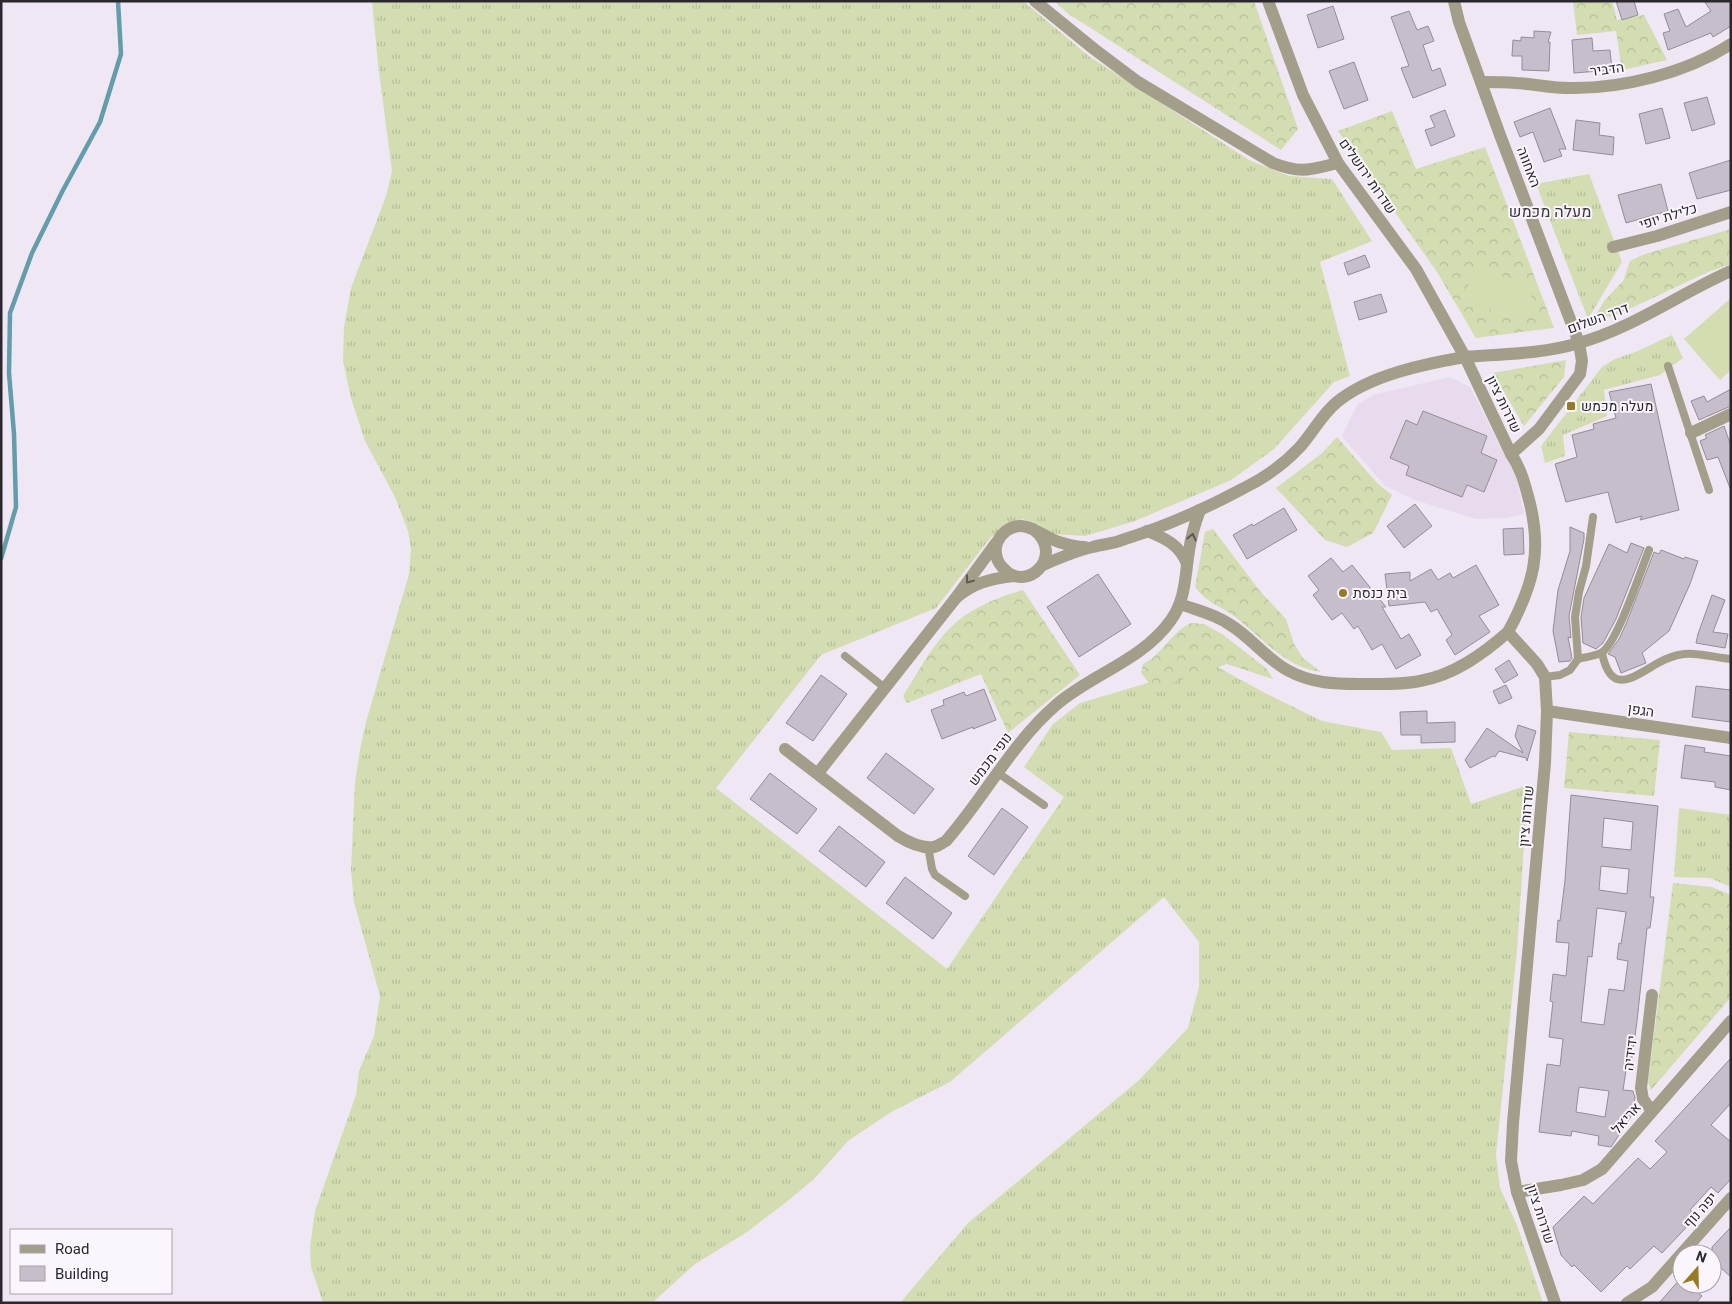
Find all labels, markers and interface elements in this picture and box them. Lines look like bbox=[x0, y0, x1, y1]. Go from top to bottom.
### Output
street label: הדביר bbox=[1589, 59, 1625, 79]
street label: שדרות ירושלים bbox=[1336, 135, 1400, 217]
street label: האחווה bbox=[1514, 144, 1544, 190]
street label: כלילת יופי bbox=[1637, 200, 1699, 232]
district label: מעלה מכמש bbox=[1509, 202, 1591, 221]
street label: דרך השלום bbox=[1565, 300, 1631, 336]
street label: שדרות ציון bbox=[1483, 373, 1525, 435]
place label: מעלה מכמש bbox=[1581, 398, 1653, 414]
marker: מעלה מכמש bbox=[1565, 400, 1577, 412]
one-way arrow bbox=[1186, 532, 1196, 541]
one-way arrow bbox=[966, 574, 974, 583]
place label: בית כנסת bbox=[1353, 585, 1408, 601]
marker: בית כנסת bbox=[1337, 587, 1349, 599]
street label: הגפן bbox=[1627, 700, 1655, 720]
street label: נופי מכמש bbox=[965, 729, 1015, 789]
street label: שדרות ציון bbox=[1515, 785, 1537, 847]
street label: ידידיה bbox=[1620, 1034, 1640, 1072]
street label: אריאל bbox=[1608, 1099, 1644, 1137]
street label: שדרות ציון bbox=[1524, 1182, 1558, 1246]
street label: יפה נוף bbox=[1680, 1189, 1720, 1231]
legend bbox=[10, 1229, 172, 1294]
text: Road bbox=[55, 1240, 89, 1258]
north arrow bbox=[1672, 1244, 1722, 1294]
text: N bbox=[1694, 1248, 1709, 1266]
text: Building bbox=[55, 1265, 109, 1283]

